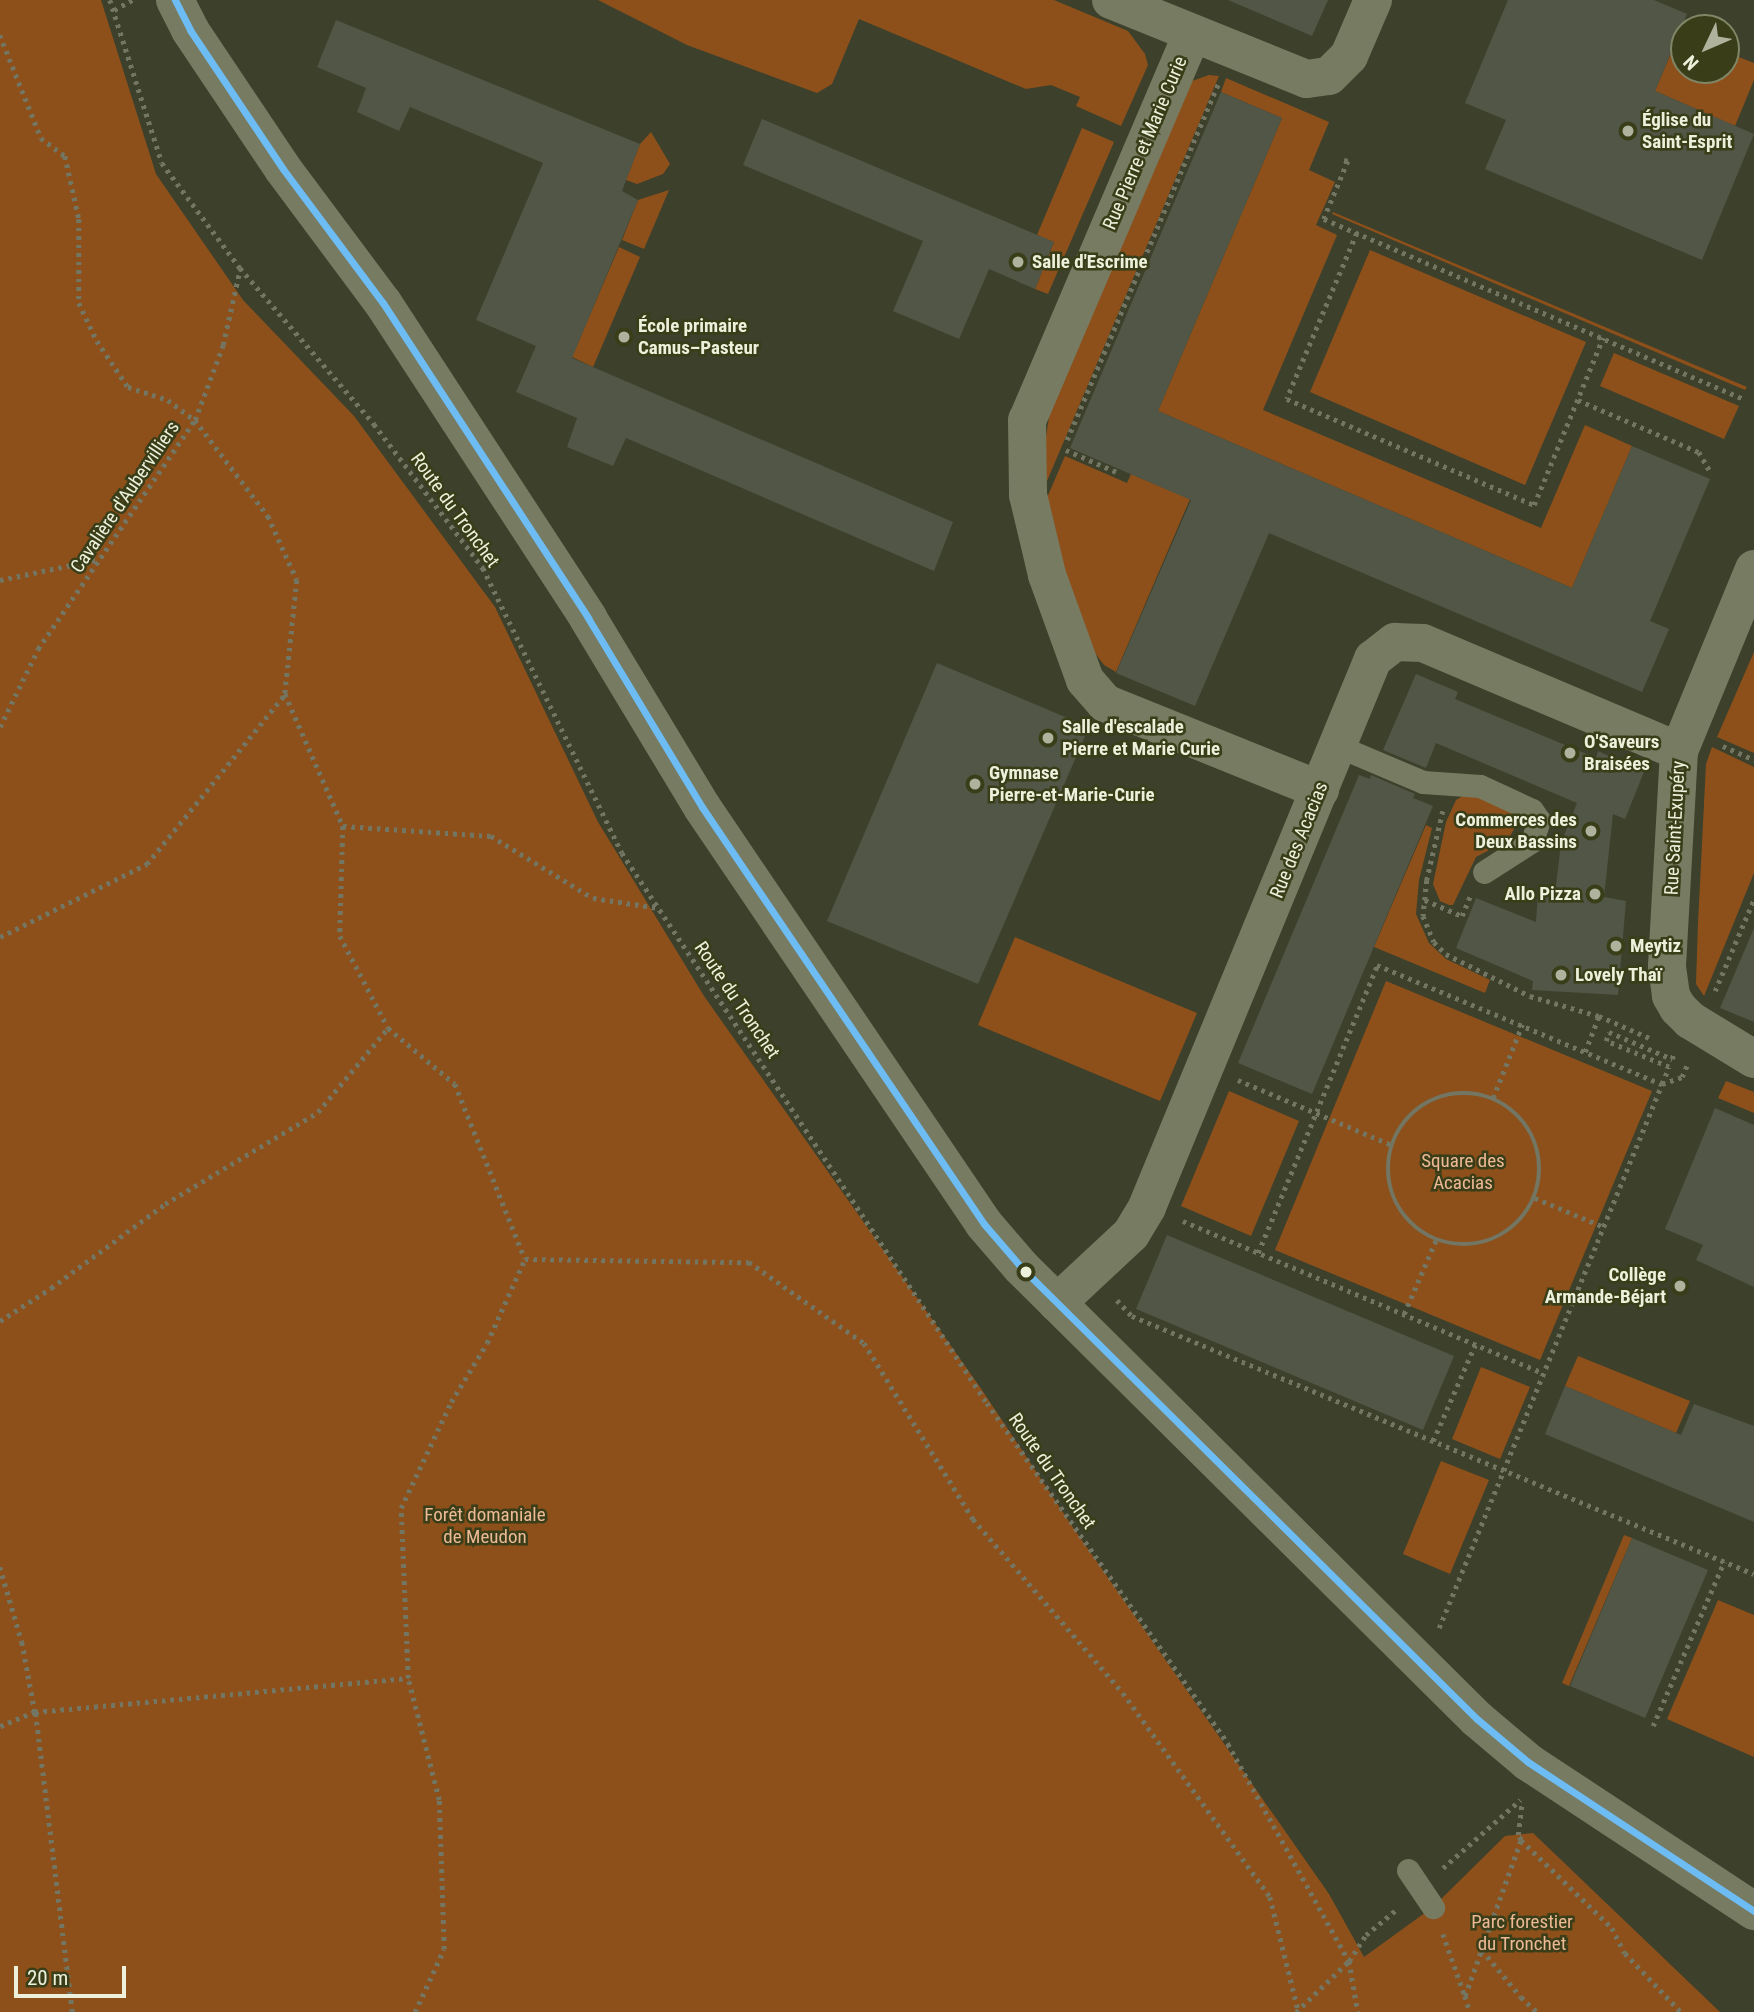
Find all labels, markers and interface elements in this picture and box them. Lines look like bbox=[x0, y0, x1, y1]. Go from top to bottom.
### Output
north arrow bbox=[1670, 14, 1740, 84]
text: N bbox=[1679, 50, 1703, 75]
street label: Rue Pierre et Marie Curie bbox=[1098, 53, 1192, 233]
place label: Église du Saint-Esprit bbox=[1642, 109, 1732, 153]
marker: Église du Saint-Esprit bbox=[1620, 123, 1636, 139]
place label: Salle d'Escrime bbox=[1032, 251, 1148, 273]
marker: Salle d'Escrime bbox=[1010, 254, 1026, 270]
place label: École primaire Camus–Pasteur bbox=[638, 315, 759, 359]
marker: École primaire Camus–Pasteur bbox=[616, 329, 632, 345]
street label: Cavalière d'Aubervilliers bbox=[66, 417, 184, 577]
street label: Route du Tronchet bbox=[406, 448, 504, 572]
place label: Salle d'escalade Pierre et Marie Curie bbox=[1062, 716, 1220, 760]
marker: Salle d'escalade Pierre et Marie Curie bbox=[1040, 730, 1056, 746]
place label: O'Saveurs Braisées bbox=[1584, 731, 1659, 775]
marker: O'Saveurs Braisées bbox=[1562, 745, 1578, 761]
street label: Rue Saint-Exupéry bbox=[1660, 760, 1690, 896]
place label: Gymnase Pierre-et-Marie-Curie bbox=[989, 762, 1155, 806]
marker: Gymnase Pierre-et-Marie-Curie bbox=[967, 776, 983, 792]
street label: Rue des Acacias bbox=[1265, 778, 1333, 902]
place label: Commerces des Deux Bassins bbox=[1455, 809, 1577, 853]
marker: Commerces des Deux Bassins bbox=[1583, 823, 1599, 839]
place label: Allo Pizza bbox=[1505, 883, 1581, 905]
marker: Allo Pizza bbox=[1587, 886, 1603, 902]
place label: Meytiz bbox=[1630, 935, 1681, 957]
street label: Route du Tronchet bbox=[689, 937, 785, 1063]
marker: Meytiz bbox=[1608, 938, 1624, 954]
place label: Lovely Thaï bbox=[1575, 964, 1662, 986]
marker: Lovely Thaï bbox=[1553, 967, 1569, 983]
park label: Square des Acacias bbox=[1421, 1150, 1505, 1194]
place label: Collège Armande-Béjart bbox=[1545, 1264, 1666, 1308]
unlabelled marker bbox=[1019, 1265, 1033, 1279]
marker: Collège Armande-Béjart bbox=[1672, 1278, 1688, 1294]
street label: Route du Tronchet bbox=[1003, 1408, 1101, 1534]
park label: Forêt domaniale de Meudon bbox=[424, 1504, 546, 1548]
park label: Parc forestier du Tronchet bbox=[1471, 1911, 1573, 1955]
scale bar bbox=[18, 1952, 130, 1996]
text: 20 m bbox=[27, 1966, 68, 1990]

